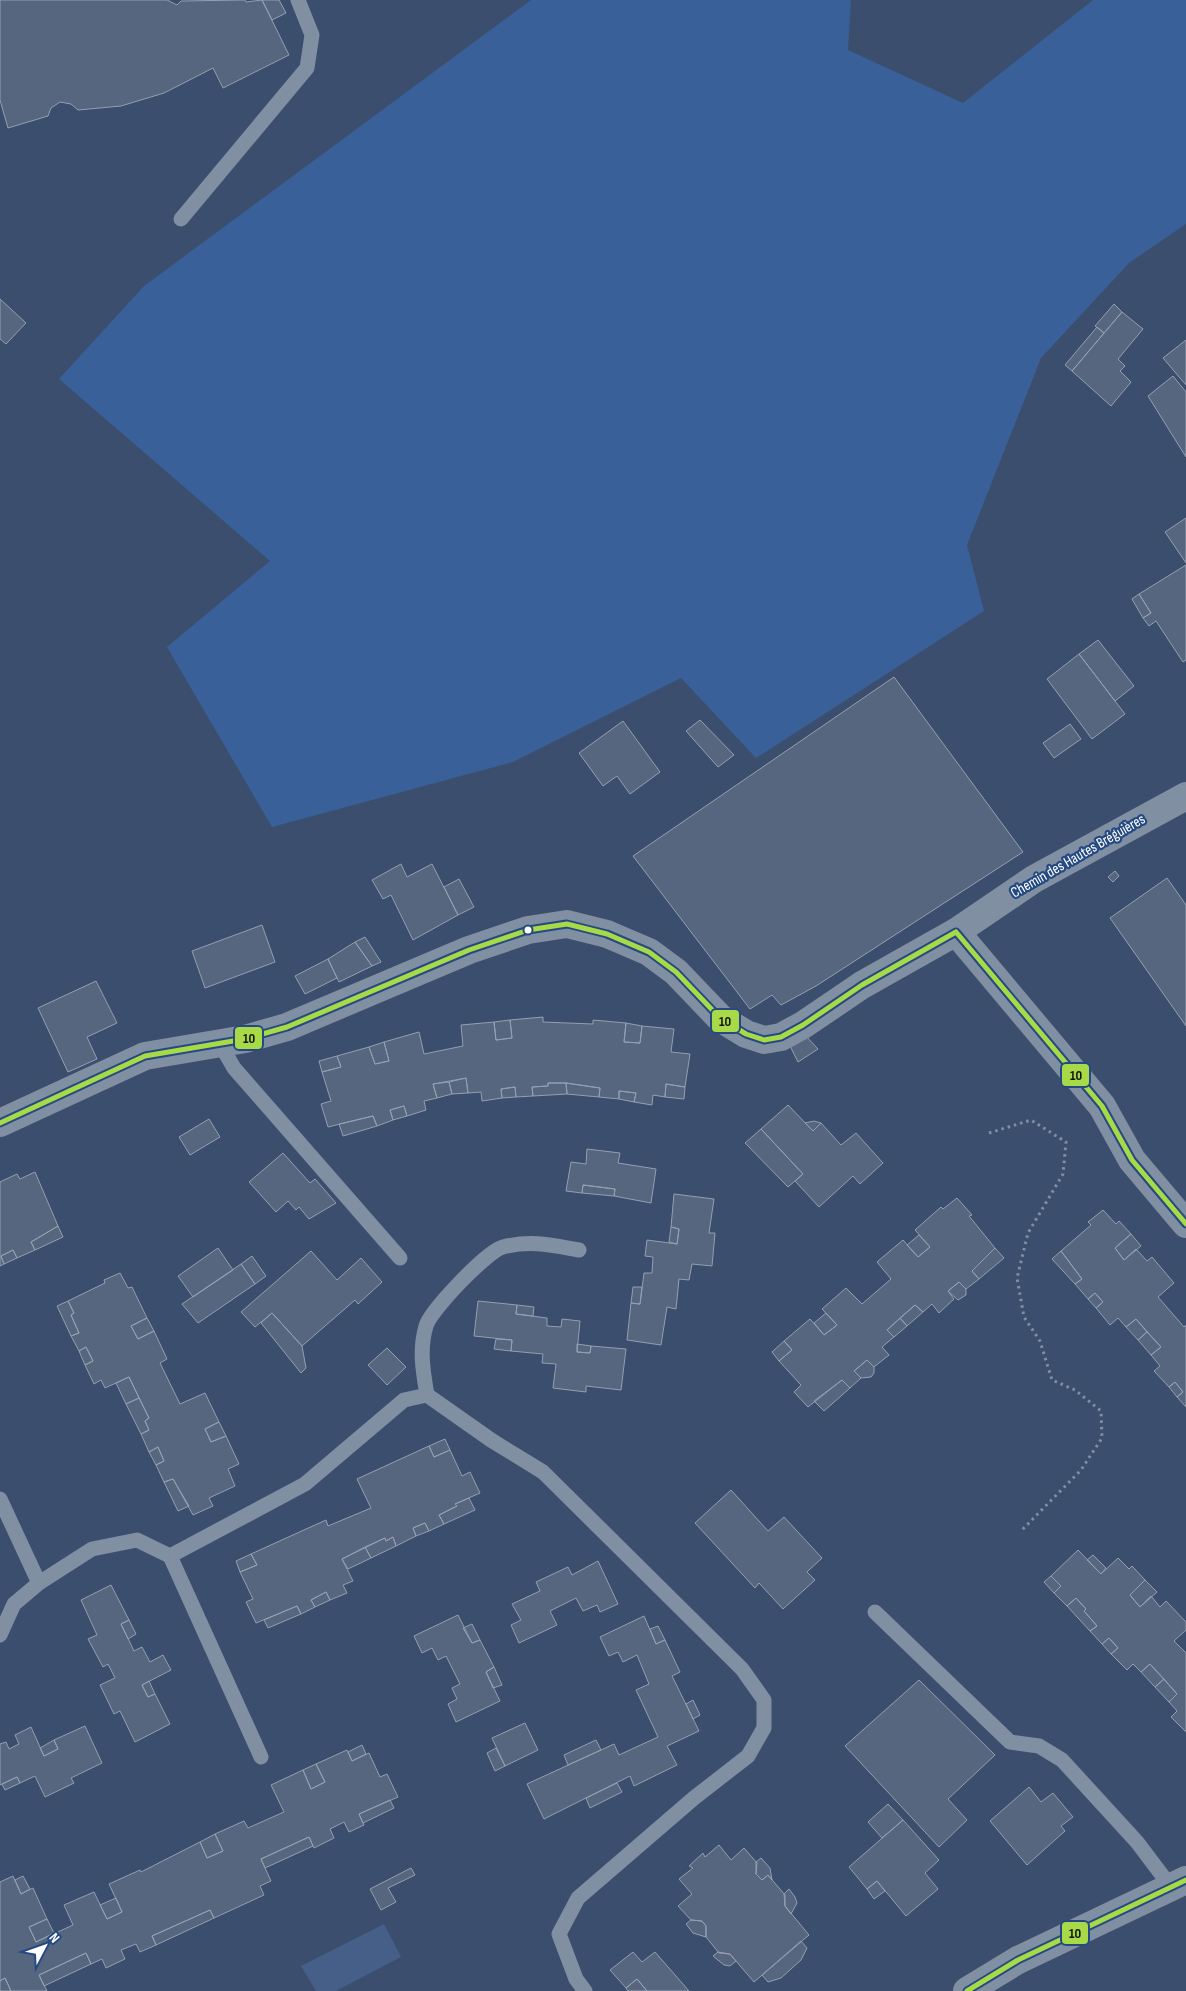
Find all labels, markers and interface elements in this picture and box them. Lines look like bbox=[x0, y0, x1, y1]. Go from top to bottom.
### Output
street label: Chemin des Hautes Bréguières bbox=[1007, 810, 1149, 902]
unlabelled marker bbox=[523, 925, 533, 935]
line badge: 10 bbox=[711, 1009, 740, 1033]
text: 10 bbox=[719, 1013, 731, 1030]
line badge: 10 bbox=[234, 1026, 263, 1050]
text: 10 bbox=[243, 1030, 255, 1047]
line badge: 10 bbox=[1061, 1063, 1090, 1087]
text: 10 bbox=[1070, 1067, 1082, 1084]
north arrow bbox=[20, 1921, 70, 1971]
line badge: 10 bbox=[1061, 1921, 1089, 1945]
text: 10 bbox=[1069, 1925, 1081, 1942]
text: N bbox=[46, 1929, 63, 1946]

